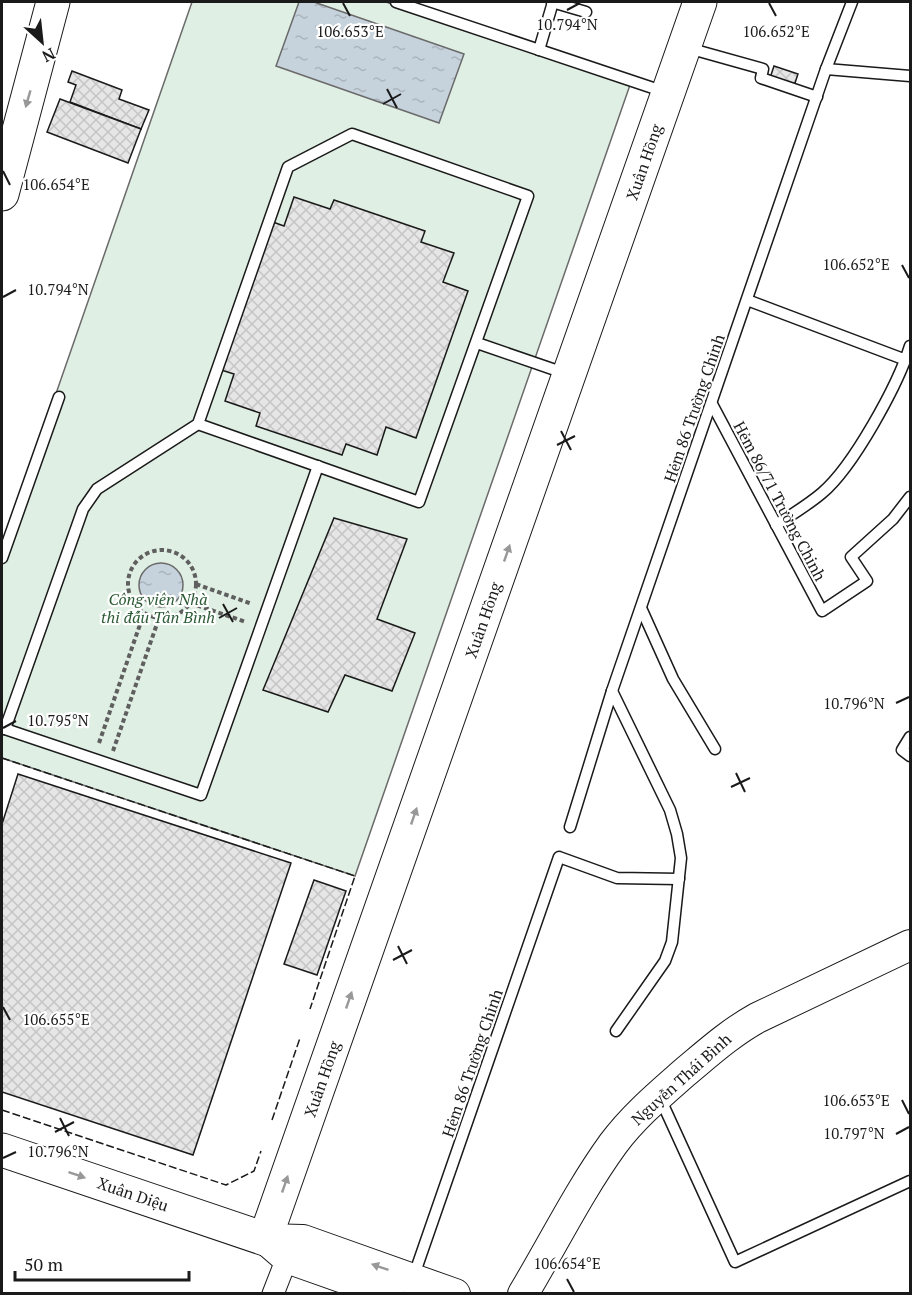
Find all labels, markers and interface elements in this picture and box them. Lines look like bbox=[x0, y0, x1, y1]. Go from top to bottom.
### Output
north arrow bbox=[12, 12, 72, 72]
text: 10.794°N bbox=[536, 14, 598, 34]
text: 106.653°E bbox=[316, 21, 384, 41]
text: 106.652°E bbox=[742, 21, 810, 41]
text: N bbox=[38, 43, 59, 68]
one-way arrow bbox=[23, 90, 32, 108]
street label: Xuân Hồng bbox=[621, 121, 667, 203]
text: 106.654°E bbox=[22, 174, 90, 194]
text: 106.652°E bbox=[822, 254, 890, 274]
text: 10.794°N bbox=[27, 279, 89, 299]
street label: Hẻm 86 Trường Chinh bbox=[658, 330, 730, 485]
street label: Hẻm 86/71 Trường Chinh bbox=[729, 417, 832, 585]
one-way arrow bbox=[502, 544, 512, 562]
street label: Xuân Hồng bbox=[460, 579, 506, 661]
park label: Công viên Nhà thi đấu Tân Bình bbox=[101, 588, 215, 628]
text: 10.796°N bbox=[823, 693, 885, 713]
text: 10.795°N bbox=[27, 710, 89, 730]
one-way arrow bbox=[410, 807, 420, 825]
street label: Hẻm 86 Trường Chinh bbox=[436, 985, 508, 1140]
one-way arrow bbox=[345, 991, 355, 1009]
text: 106.655°E bbox=[22, 1009, 90, 1029]
street label: Nguyễn Thái Bình bbox=[626, 1028, 736, 1130]
street label: Xuân Hồng bbox=[299, 1038, 345, 1120]
text: 106.653°E bbox=[822, 1090, 890, 1110]
text: 10.797°N bbox=[823, 1123, 885, 1143]
text: 10.796°N bbox=[27, 1141, 89, 1161]
one-way arrow bbox=[68, 1171, 86, 1180]
street label: Xuân Diệu bbox=[95, 1172, 171, 1216]
one-way arrow bbox=[280, 1175, 290, 1193]
scale bar bbox=[15, 1244, 189, 1282]
text: 50 m bbox=[24, 1252, 64, 1276]
text: 106.654°E bbox=[533, 1253, 601, 1273]
one-way arrow bbox=[371, 1262, 389, 1271]

